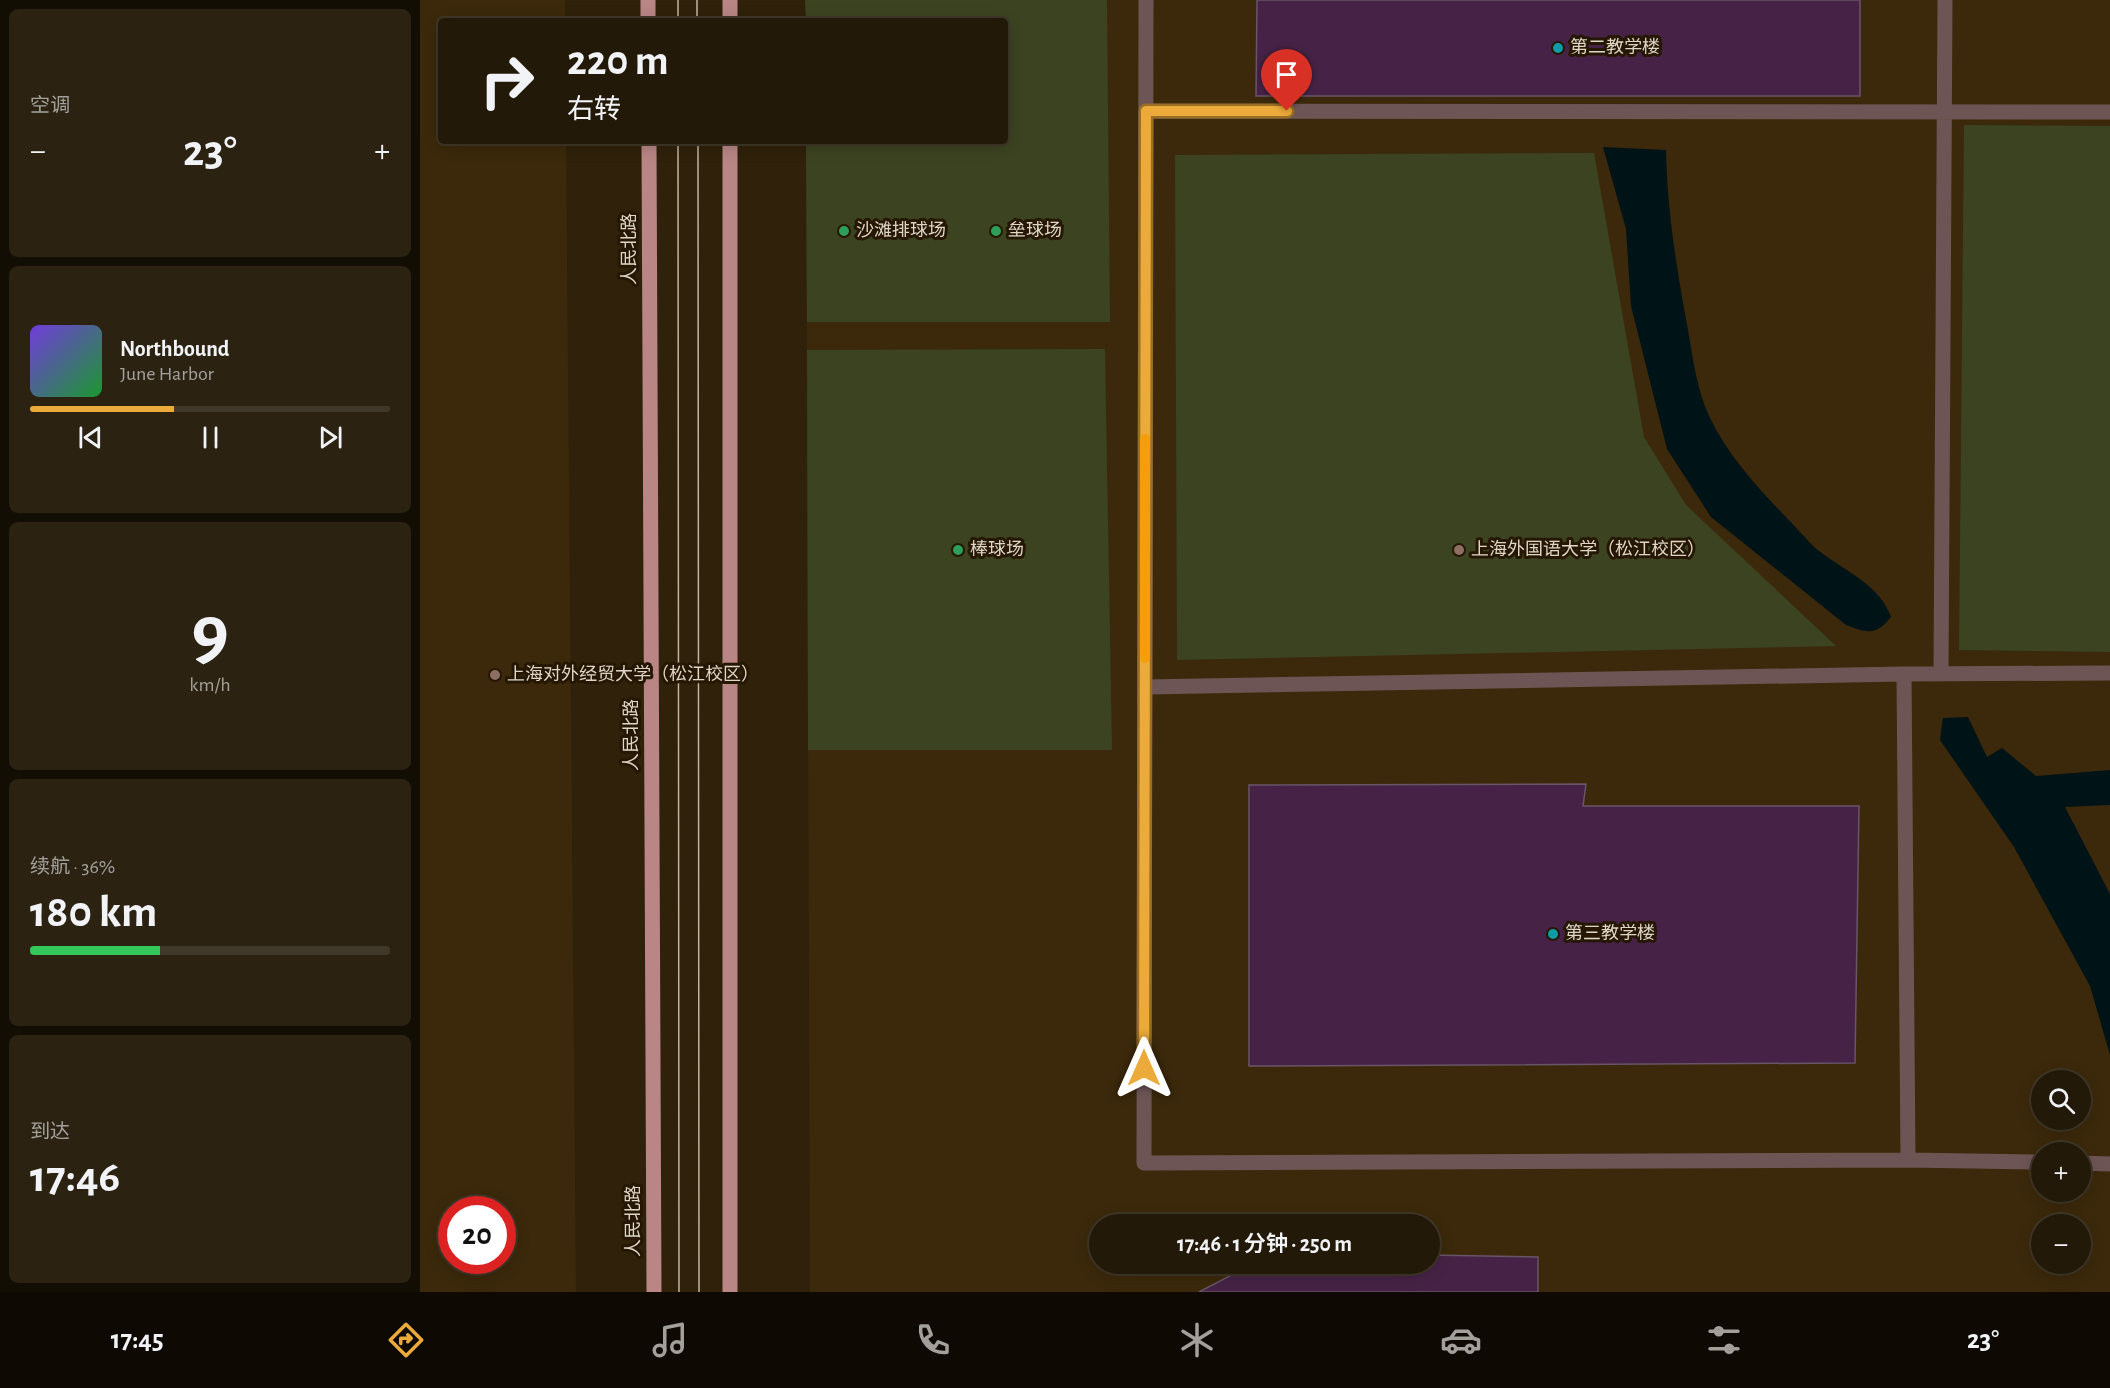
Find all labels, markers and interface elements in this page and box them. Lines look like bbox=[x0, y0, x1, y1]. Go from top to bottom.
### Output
place label: 第二教学楼 bbox=[1570, 37, 1660, 57]
text: 220 m bbox=[567, 40, 669, 82]
marker: 第二教学楼 bbox=[1551, 41, 1565, 55]
icon: right bbox=[468, 42, 546, 120]
pin bbox=[1261, 49, 1312, 111]
icon: arrive bbox=[1270, 58, 1303, 91]
text: 空调 bbox=[30, 96, 70, 116]
text: 右转 bbox=[567, 96, 621, 123]
text: 23° bbox=[183, 129, 237, 174]
text: − bbox=[30, 135, 46, 168]
text: + bbox=[374, 135, 390, 168]
street label: 人民北路 bbox=[619, 213, 639, 285]
place label: 沙滩排球场 bbox=[856, 220, 946, 240]
place label: 垒球场 bbox=[1008, 220, 1062, 240]
marker: 沙滩排球场 bbox=[837, 224, 851, 238]
marker: 垒球场 bbox=[989, 224, 1003, 238]
text: Northbound bbox=[120, 338, 229, 360]
text: June Harbor bbox=[120, 364, 214, 384]
icon: previous bbox=[74, 421, 107, 454]
icon: pause bbox=[194, 421, 227, 454]
icon: next bbox=[314, 421, 347, 454]
place label: 棒球场 bbox=[970, 539, 1024, 559]
place label: 上海外国语大学（松江校区） bbox=[1471, 539, 1705, 559]
marker: 棒球场 bbox=[951, 543, 965, 557]
marker: 上海外国语大学（松江校区） bbox=[1452, 543, 1466, 557]
text: 9 bbox=[191, 595, 229, 673]
place label: 上海对外经贸大学（松江校区） bbox=[507, 664, 759, 684]
marker: 上海对外经贸大学（松江校区） bbox=[488, 668, 502, 682]
text: km/h bbox=[189, 675, 231, 695]
street label: 人民北路 bbox=[621, 699, 641, 771]
text: 续航 · 36% bbox=[30, 857, 115, 877]
text: 180 km bbox=[30, 890, 157, 935]
place label: 第三教学楼 bbox=[1565, 923, 1655, 943]
marker: 第三教学楼 bbox=[1546, 927, 1560, 941]
position arrow bbox=[1112, 1036, 1176, 1100]
map controls bbox=[2031, 1070, 2091, 1274]
button: search bbox=[2031, 1070, 2091, 1130]
text: 到达 bbox=[30, 1122, 70, 1142]
button: + bbox=[2031, 1142, 2091, 1202]
text: 17:46 bbox=[30, 1155, 120, 1200]
street label: 人民北路 bbox=[623, 1185, 643, 1257]
speed limit sign: 20 bbox=[438, 1196, 516, 1274]
button: − bbox=[2031, 1214, 2091, 1274]
text: 17:46 · 1 分钟 · 250 m bbox=[1177, 1233, 1352, 1255]
icon: directions bbox=[385, 1319, 427, 1361]
icon: music bbox=[649, 1319, 691, 1361]
icon: phone bbox=[912, 1319, 954, 1361]
icon: climate bbox=[1176, 1319, 1218, 1361]
icon: car bbox=[1440, 1319, 1482, 1361]
icon: filters bbox=[1703, 1319, 1745, 1361]
text: 17:45 bbox=[111, 1326, 164, 1353]
text: 23° bbox=[1967, 1326, 1999, 1353]

